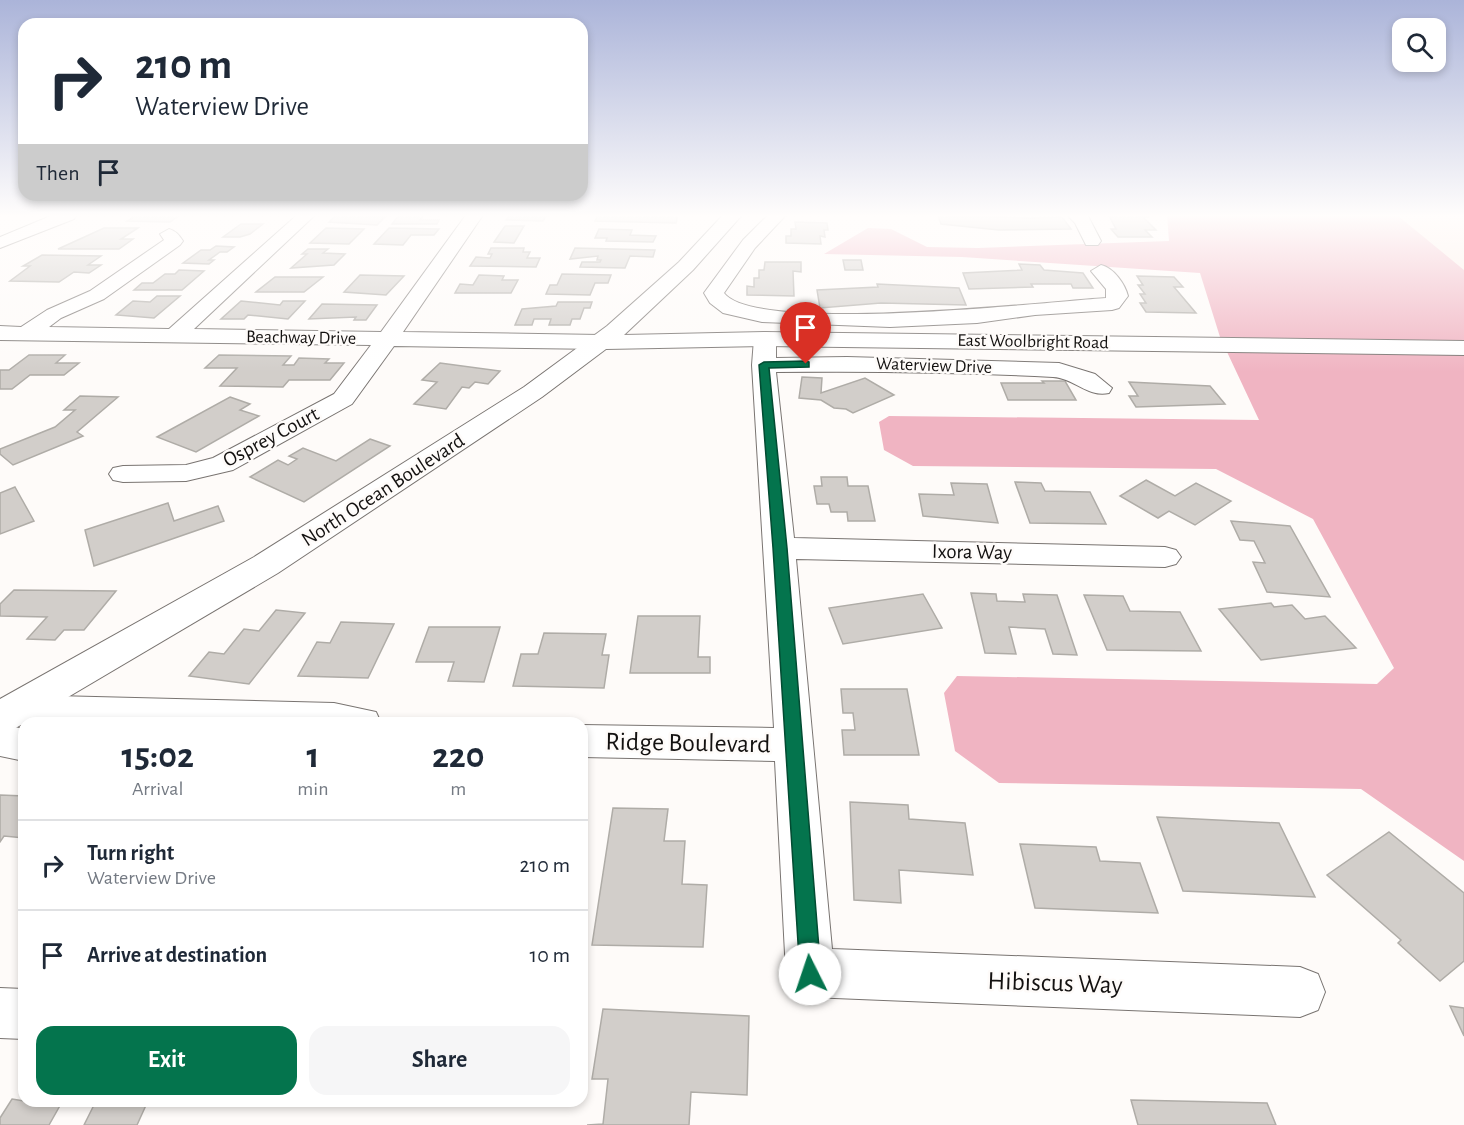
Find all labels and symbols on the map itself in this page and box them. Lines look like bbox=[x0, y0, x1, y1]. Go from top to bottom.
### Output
pin bbox=[780, 302, 831, 364]
street label: Beachway Drive bbox=[246, 328, 356, 348]
street label: East Woolbright Road bbox=[957, 332, 1109, 352]
street label: Waterview Drive bbox=[876, 355, 992, 377]
street label: Osprey Court bbox=[220, 403, 323, 471]
street label: North Ocean Boulevard bbox=[298, 430, 468, 550]
street label: Ixora Way bbox=[932, 541, 1012, 563]
street label: Ridge Boulevard bbox=[605, 729, 771, 757]
position arrow bbox=[778, 942, 842, 1006]
street label: Hibiscus Way bbox=[987, 968, 1123, 998]

